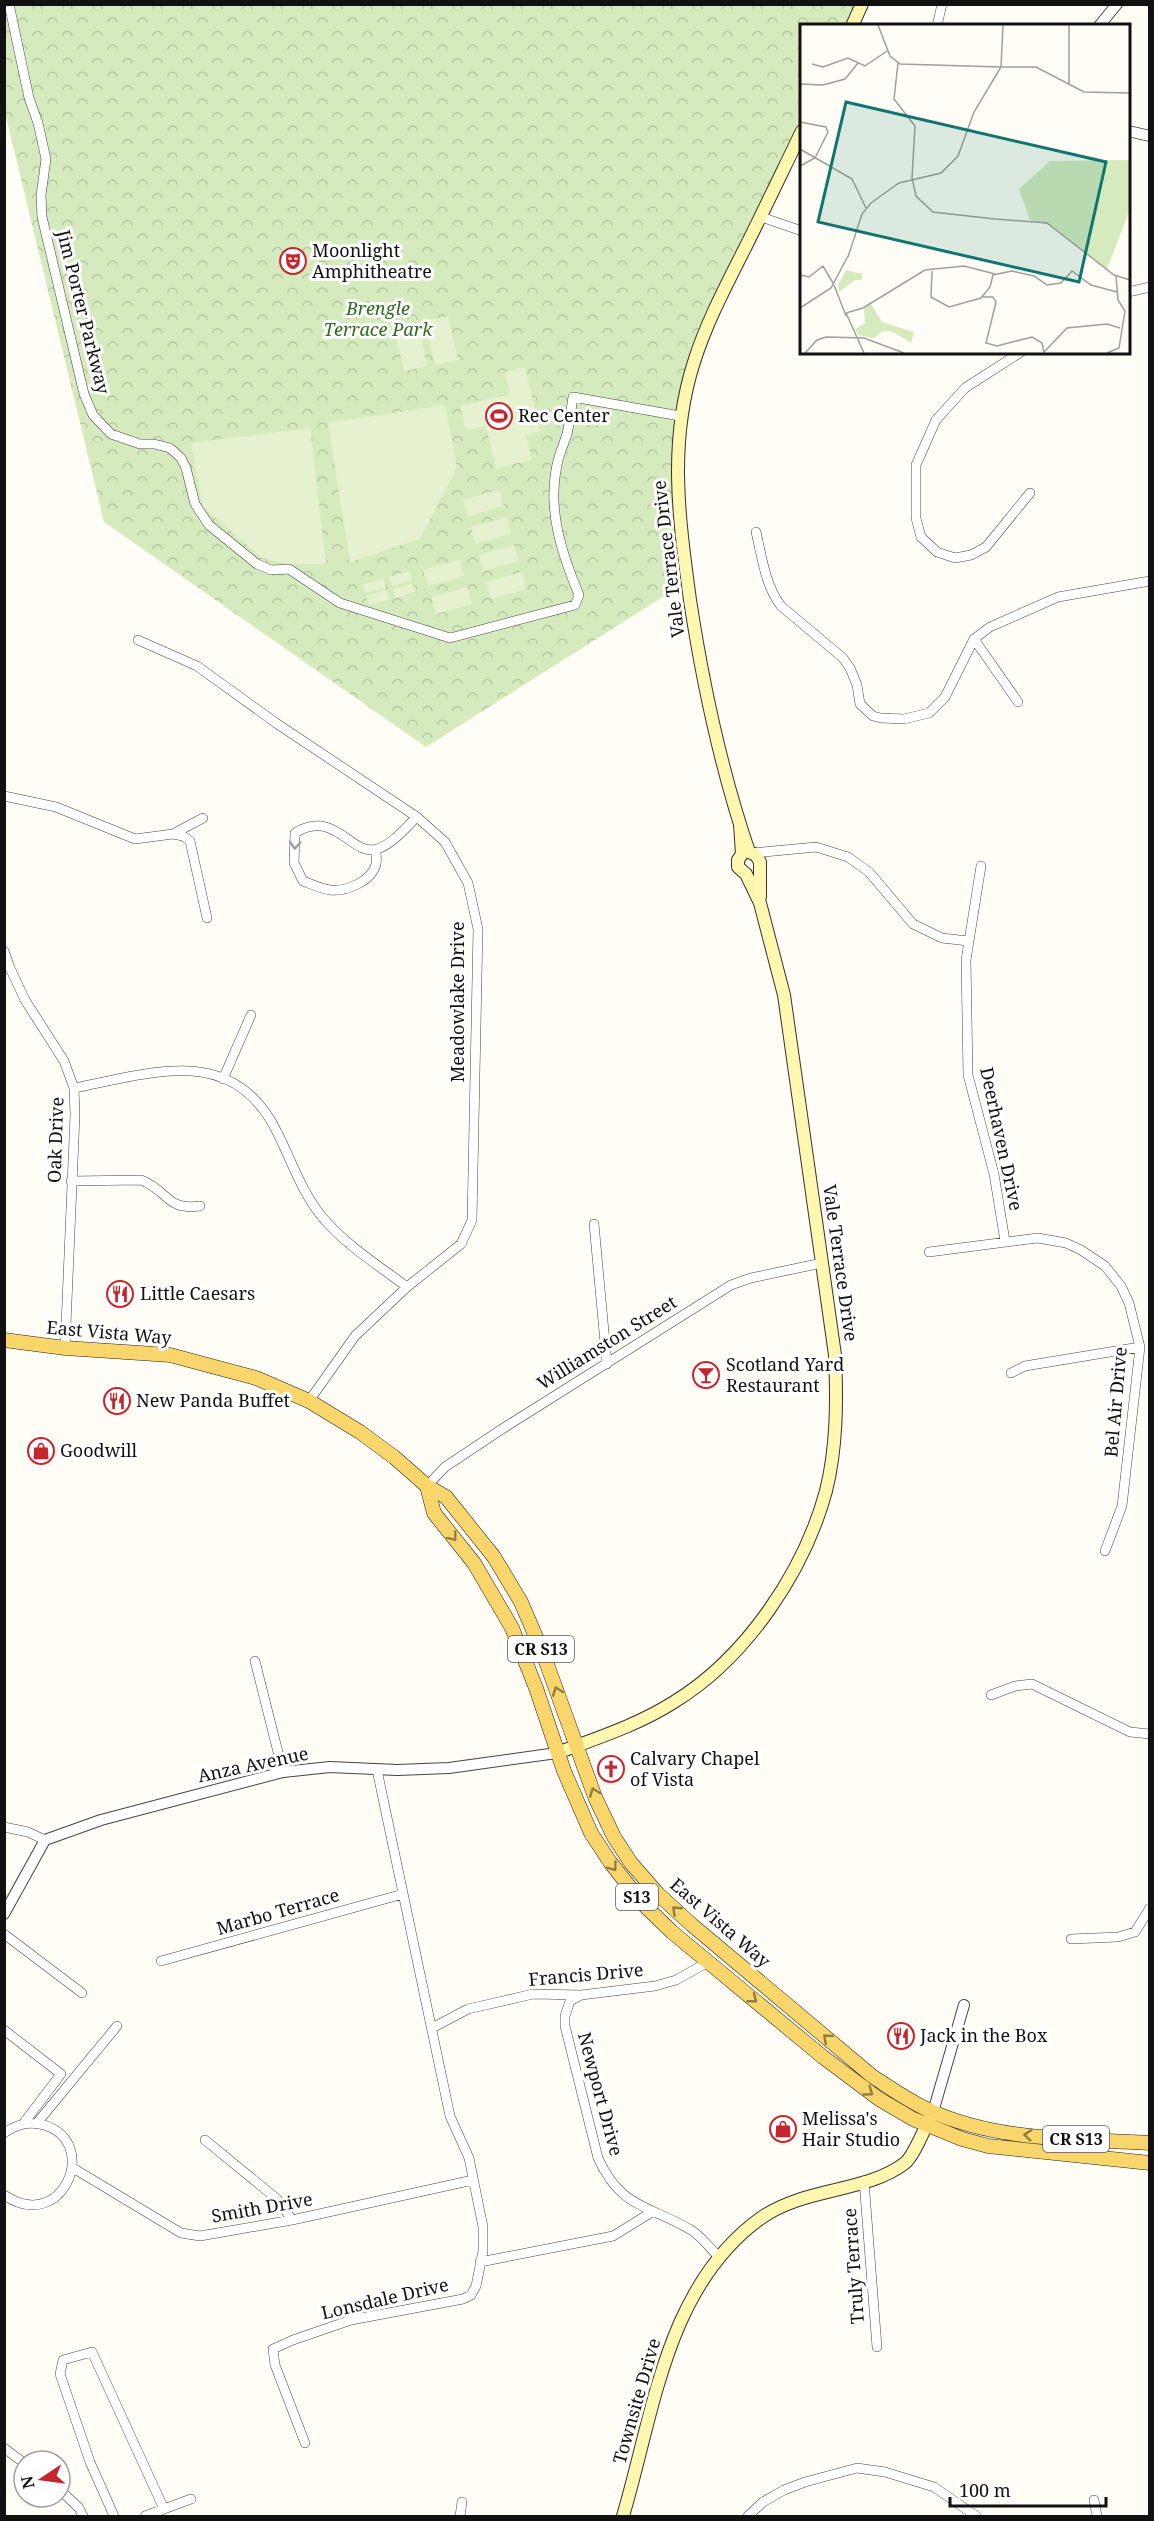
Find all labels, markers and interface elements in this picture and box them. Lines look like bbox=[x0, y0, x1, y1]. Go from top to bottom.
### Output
inset map bbox=[800, 24, 1130, 354]
street label: Jim Porter Parkway bbox=[52, 226, 116, 397]
place label: Moonlight Amphitheatre bbox=[312, 238, 432, 283]
theatre icon: Moonlight Amphitheatre bbox=[278, 246, 308, 276]
park label: Brengle Terrace Park bbox=[324, 296, 433, 341]
sports icon: Rec Center bbox=[484, 401, 514, 431]
place label: Rec Center bbox=[518, 403, 610, 427]
street label: Vale Terrace Drive bbox=[646, 479, 690, 639]
one-way arrow bbox=[288, 840, 301, 849]
street label: Meadowlake Drive bbox=[445, 921, 469, 1083]
street label: Deerhaven Drive bbox=[975, 1065, 1029, 1213]
street label: Oak Drive bbox=[42, 1097, 68, 1183]
street label: Vale Terrace Drive bbox=[818, 1183, 864, 1343]
restaurant icon: Little Caesars bbox=[105, 1279, 135, 1309]
place label: Little Caesars bbox=[140, 1281, 255, 1305]
street label: Williamston Street bbox=[532, 1290, 681, 1395]
street label: East Vista Way bbox=[46, 1315, 173, 1349]
street label: Bel Air Drive bbox=[1098, 1346, 1132, 1458]
place label: Scotland Yard Restaurant bbox=[726, 1352, 844, 1397]
bar icon: Scotland Yard Restaurant bbox=[691, 1360, 721, 1390]
restaurant icon: New Panda Buffet bbox=[102, 1386, 132, 1416]
place label: New Panda Buffet bbox=[136, 1388, 290, 1412]
shop icon: Goodwill bbox=[26, 1436, 56, 1466]
place label: Goodwill bbox=[60, 1438, 138, 1462]
one-way arrow bbox=[446, 1530, 457, 1541]
road number: CR S13 bbox=[508, 1636, 574, 1662]
one-way arrow bbox=[551, 1686, 564, 1697]
street label: Anza Avenue bbox=[195, 1741, 310, 1787]
place label: Calvary Chapel of Vista bbox=[630, 1746, 760, 1791]
church icon: Calvary Chapel of Vista bbox=[596, 1754, 626, 1784]
one-way arrow bbox=[588, 1787, 601, 1798]
one-way arrow bbox=[606, 1860, 617, 1871]
street label: East Vista Way bbox=[666, 1872, 776, 1973]
street label: Marbo Terrace bbox=[214, 1882, 342, 1940]
road number: S13 bbox=[616, 1884, 658, 1910]
one-way arrow bbox=[672, 1907, 683, 1918]
street label: Francis Drive bbox=[527, 1957, 644, 1991]
one-way arrow bbox=[746, 1992, 757, 2003]
restaurant icon: Jack in the Box bbox=[886, 2021, 916, 2051]
place label: Jack in the Box bbox=[919, 2023, 1048, 2047]
street label: Newport Drive bbox=[573, 2029, 629, 2158]
one-way arrow bbox=[824, 2034, 834, 2045]
one-way arrow bbox=[863, 2085, 874, 2096]
place label: Melissa's Hair Studio bbox=[802, 2106, 900, 2151]
shop icon: Melissa's Hair Studio bbox=[768, 2114, 798, 2144]
road number: CR S13 bbox=[1043, 2126, 1109, 2152]
one-way arrow bbox=[1024, 2129, 1033, 2142]
street label: Smith Drive bbox=[209, 2186, 314, 2228]
street label: Truly Terrace bbox=[837, 2207, 869, 2325]
street label: Lonsdale Drive bbox=[319, 2272, 451, 2324]
street label: Townsite Drive bbox=[607, 2335, 665, 2466]
north arrow bbox=[12, 2449, 72, 2509]
scale bar bbox=[950, 2470, 1106, 2508]
text: N bbox=[15, 2473, 40, 2491]
text: 100 m bbox=[959, 2478, 1011, 2502]

